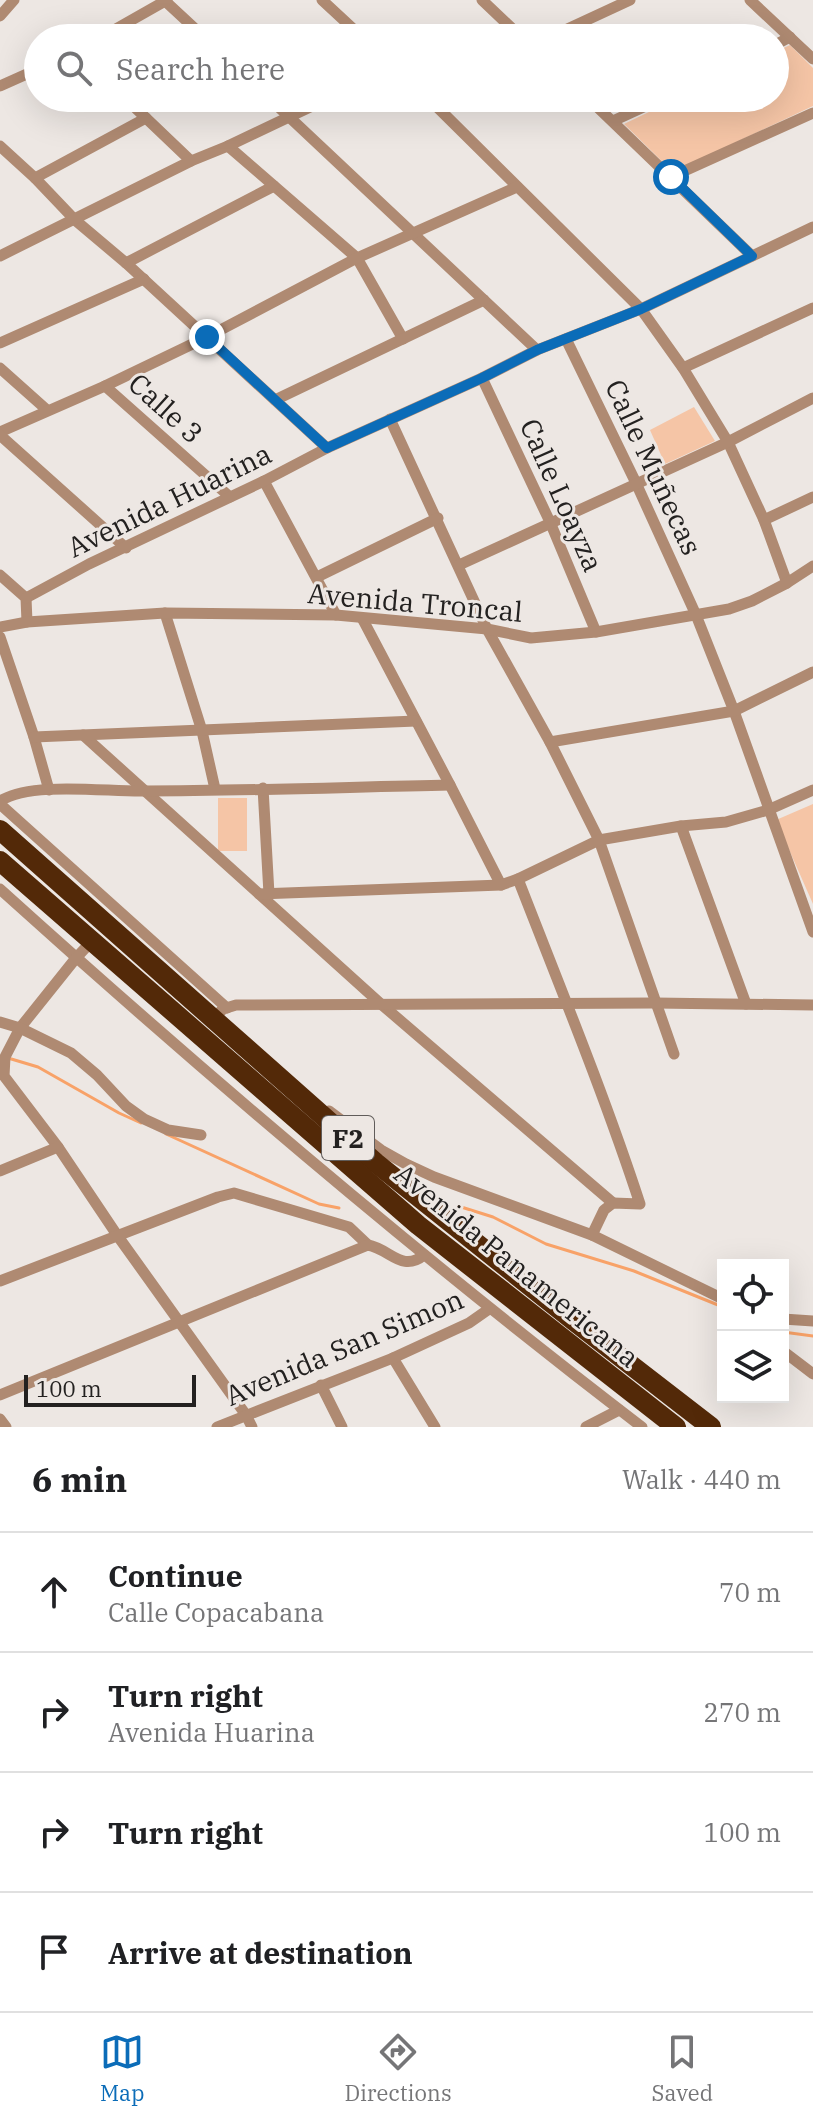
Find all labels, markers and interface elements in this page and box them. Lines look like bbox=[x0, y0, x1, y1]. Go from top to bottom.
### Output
search box bbox=[24, 24, 789, 112]
icon: search bbox=[52, 46, 96, 90]
text: Search here bbox=[116, 49, 285, 88]
route start bbox=[653, 159, 689, 195]
route end bbox=[189, 319, 225, 355]
street label: Calle 3 bbox=[121, 365, 211, 451]
street label: Calle Muñecas bbox=[597, 373, 711, 561]
street label: Calle Loayza bbox=[512, 413, 612, 577]
street label: Avenida Huarina bbox=[61, 435, 277, 565]
street label: Avenida Troncal bbox=[306, 574, 524, 630]
road number: F2 bbox=[322, 1116, 374, 1160]
street label: Avenida Panamericana bbox=[387, 1155, 647, 1375]
map controls bbox=[717, 1259, 789, 1403]
button: locate bbox=[717, 1259, 789, 1331]
street label: Avenida San Simon bbox=[219, 1280, 469, 1414]
button: layers bbox=[717, 1331, 789, 1403]
scale bar bbox=[24, 1371, 196, 1407]
text: 100 m bbox=[36, 1374, 102, 1403]
text: 6 min bbox=[32, 1457, 127, 1501]
text: Walk · 440 m bbox=[622, 1462, 781, 1496]
text: Continue bbox=[108, 1556, 243, 1595]
icon: ahead bbox=[32, 1570, 76, 1614]
text: 70 m bbox=[719, 1575, 781, 1609]
text: Calle Copacabana bbox=[108, 1595, 324, 1629]
text: Turn right bbox=[108, 1676, 263, 1715]
icon: right bbox=[32, 1690, 76, 1734]
text: 270 m bbox=[703, 1695, 781, 1729]
text: Avenida Huarina bbox=[108, 1715, 315, 1749]
icon: right bbox=[32, 1810, 76, 1854]
text: Turn right bbox=[108, 1813, 263, 1852]
text: 100 m bbox=[703, 1815, 781, 1849]
icon: arrive bbox=[32, 1930, 76, 1974]
text: Arrive at destination bbox=[108, 1933, 413, 1972]
tab: Map bbox=[100, 2030, 145, 2107]
tab: Directions bbox=[344, 2030, 452, 2107]
tab: Saved bbox=[651, 2030, 713, 2107]

